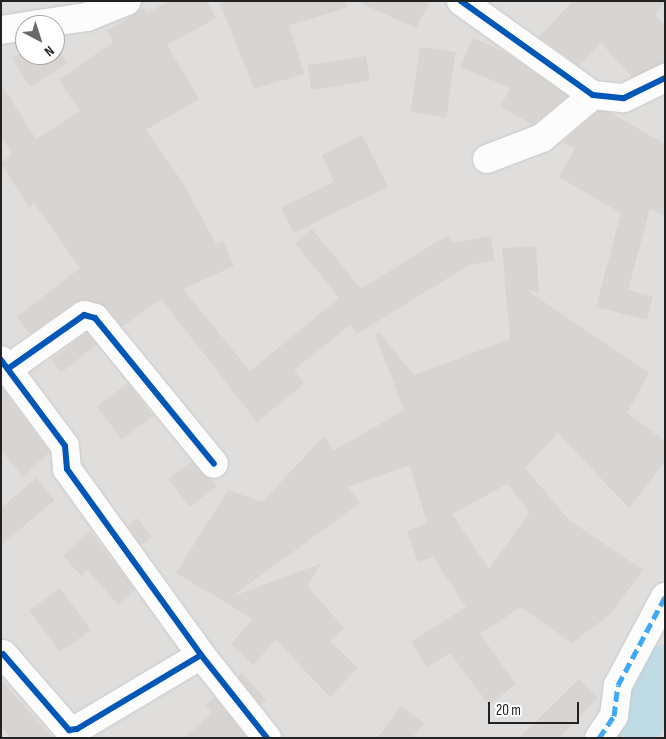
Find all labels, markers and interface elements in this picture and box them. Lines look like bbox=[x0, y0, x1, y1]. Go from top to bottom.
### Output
north arrow bbox=[15, 15, 65, 65]
text: N bbox=[41, 42, 58, 60]
scale bar bbox=[491, 692, 582, 724]
text: 20 m bbox=[496, 701, 521, 720]

